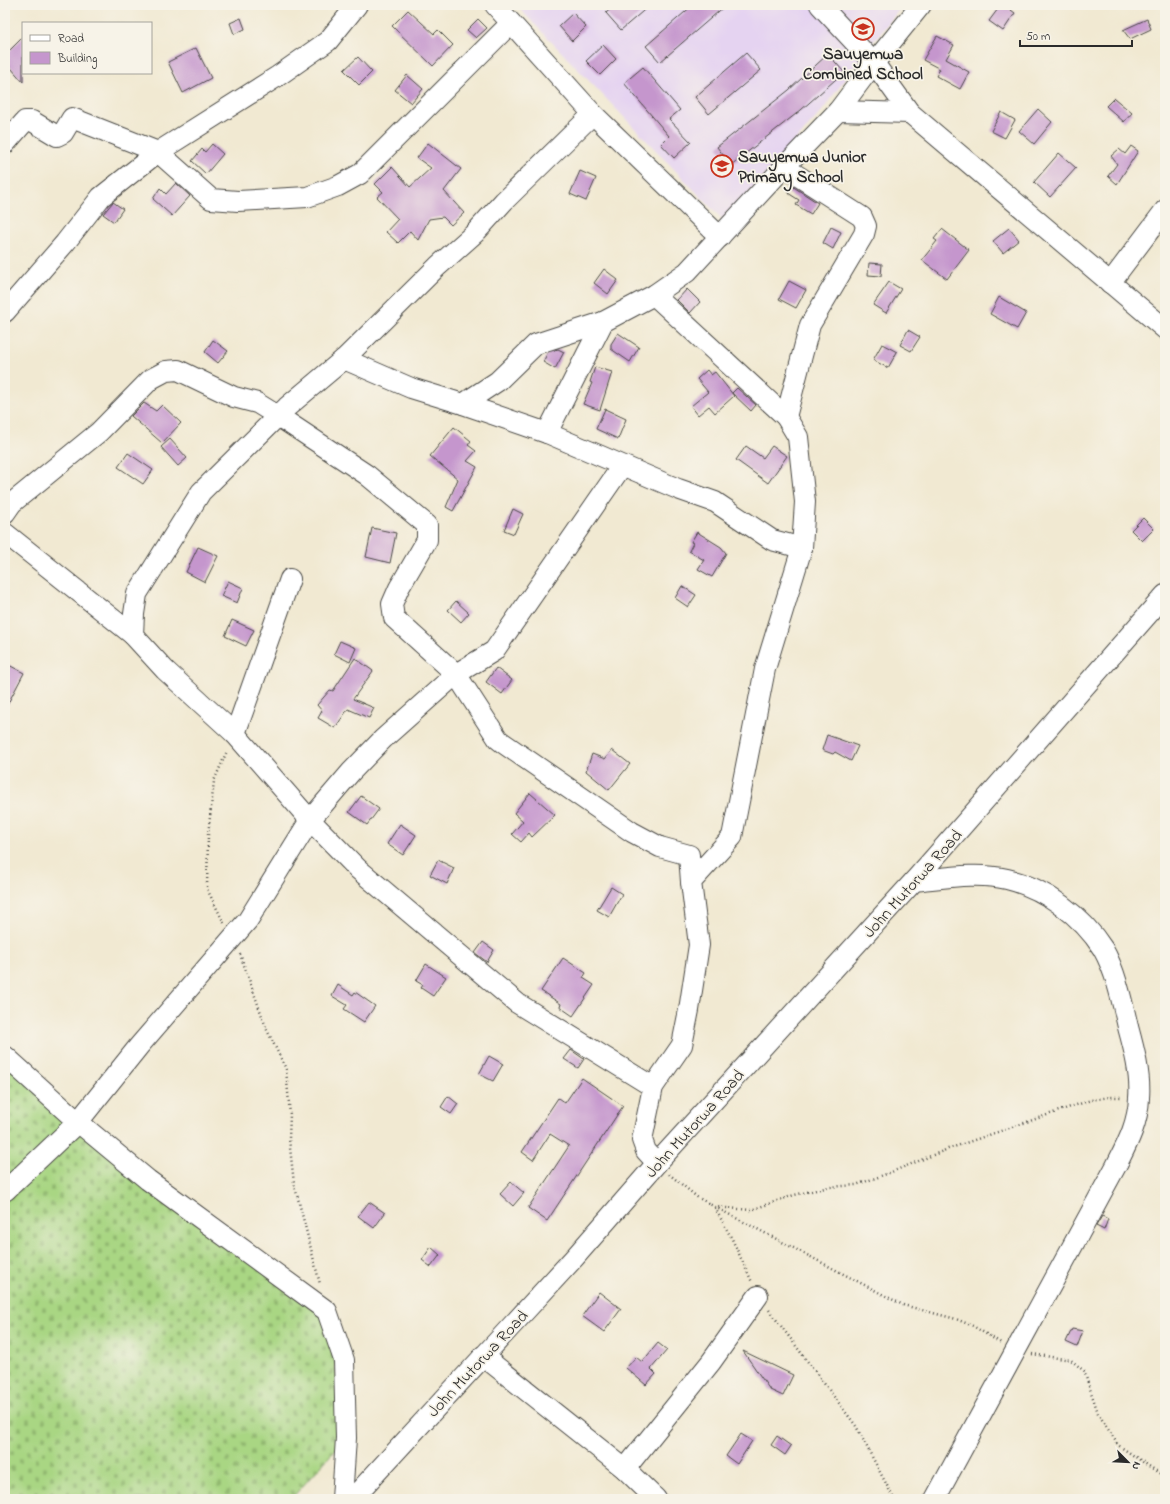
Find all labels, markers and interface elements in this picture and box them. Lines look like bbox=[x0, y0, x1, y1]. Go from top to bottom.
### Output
school or university icon: Sauyemwa Combined School bbox=[850, 16, 876, 42]
legend bbox=[22, 22, 152, 74]
scale bar bbox=[1020, 22, 1132, 48]
text: 50 m bbox=[1026, 28, 1050, 46]
text: Road bbox=[58, 30, 84, 48]
place label: Sauyemwa Combined School bbox=[803, 42, 923, 87]
text: Building bbox=[57, 50, 97, 69]
place label: Sauyemwa Junior Primary School bbox=[738, 145, 867, 192]
school or university icon: Sauyemwa Junior Primary School bbox=[709, 153, 735, 179]
street label: John Mutorwa Road bbox=[857, 824, 969, 944]
street label: John Mutorwa Road bbox=[639, 1064, 751, 1184]
street label: John Mutorwa Road bbox=[422, 1304, 535, 1423]
north arrow bbox=[1108, 1442, 1148, 1482]
text: N bbox=[1127, 1459, 1145, 1472]

